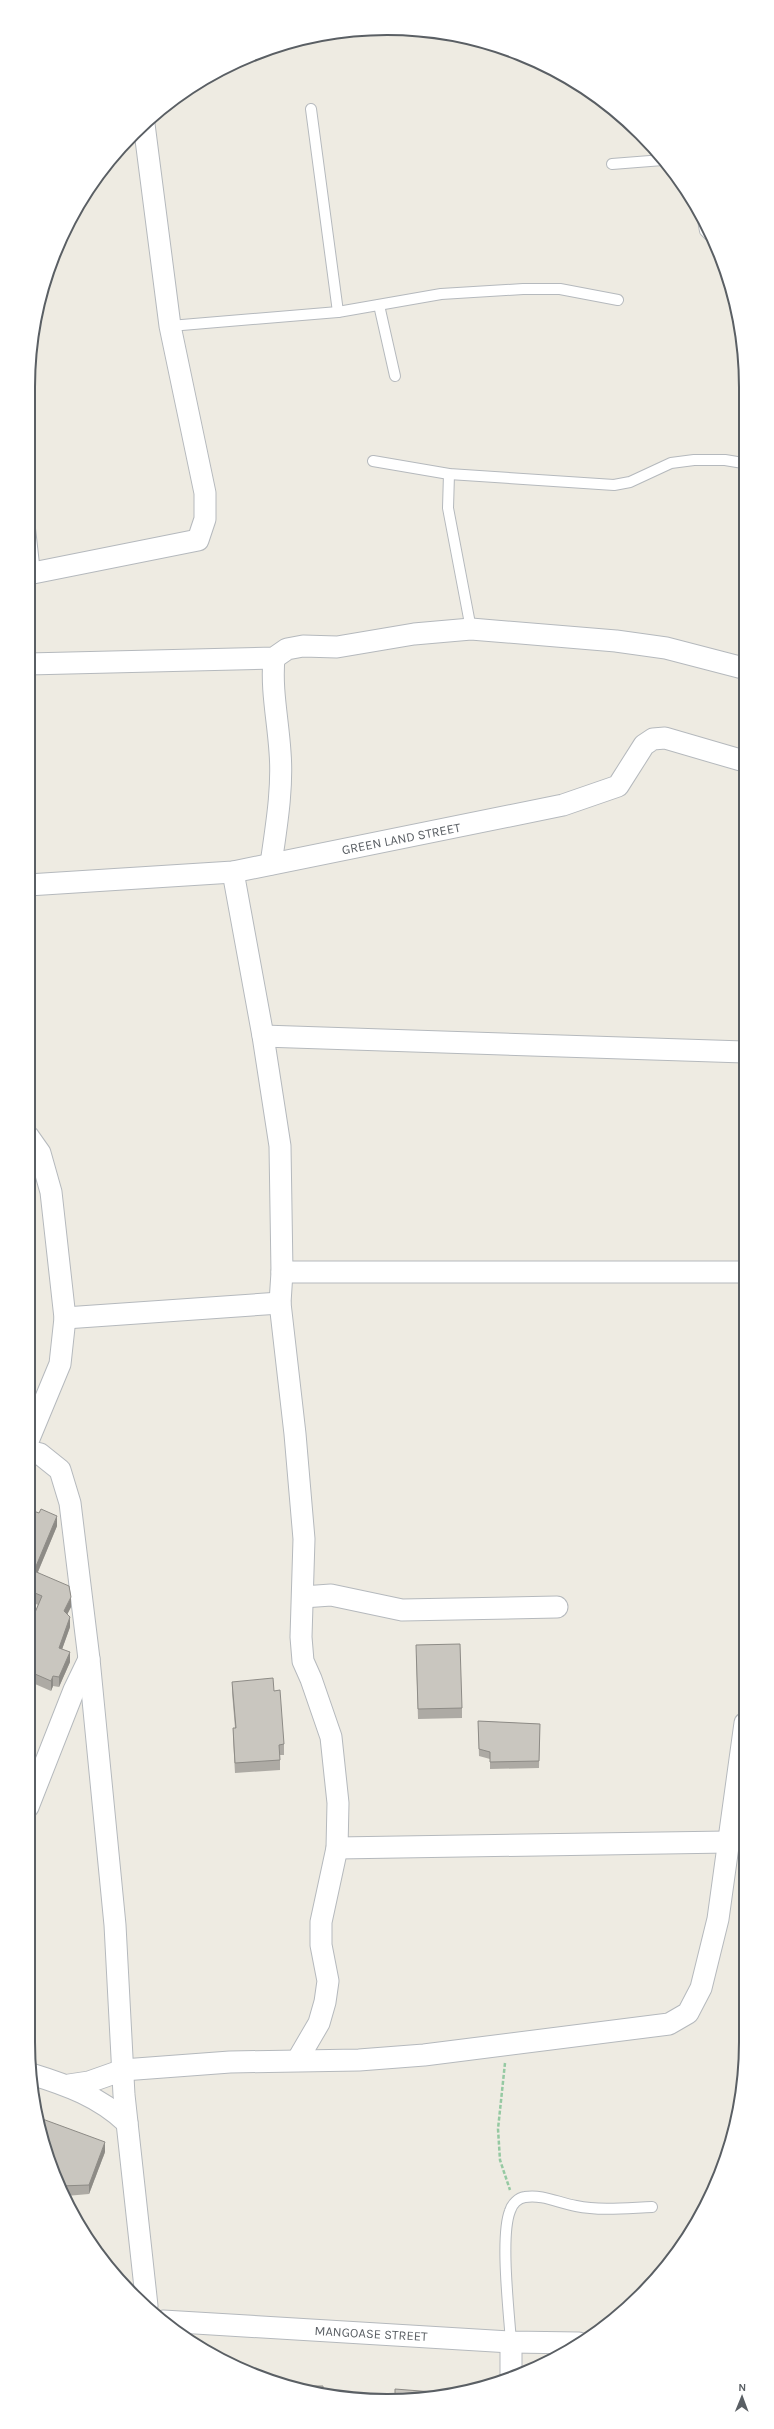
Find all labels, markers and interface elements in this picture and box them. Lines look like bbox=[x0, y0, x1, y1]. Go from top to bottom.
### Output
street label: GREEN LAND STREET bbox=[341, 820, 462, 857]
street label: MANGOASE STREET bbox=[314, 2323, 428, 2344]
north arrow bbox=[722, 2377, 762, 2417]
text: N bbox=[738, 2381, 746, 2394]

